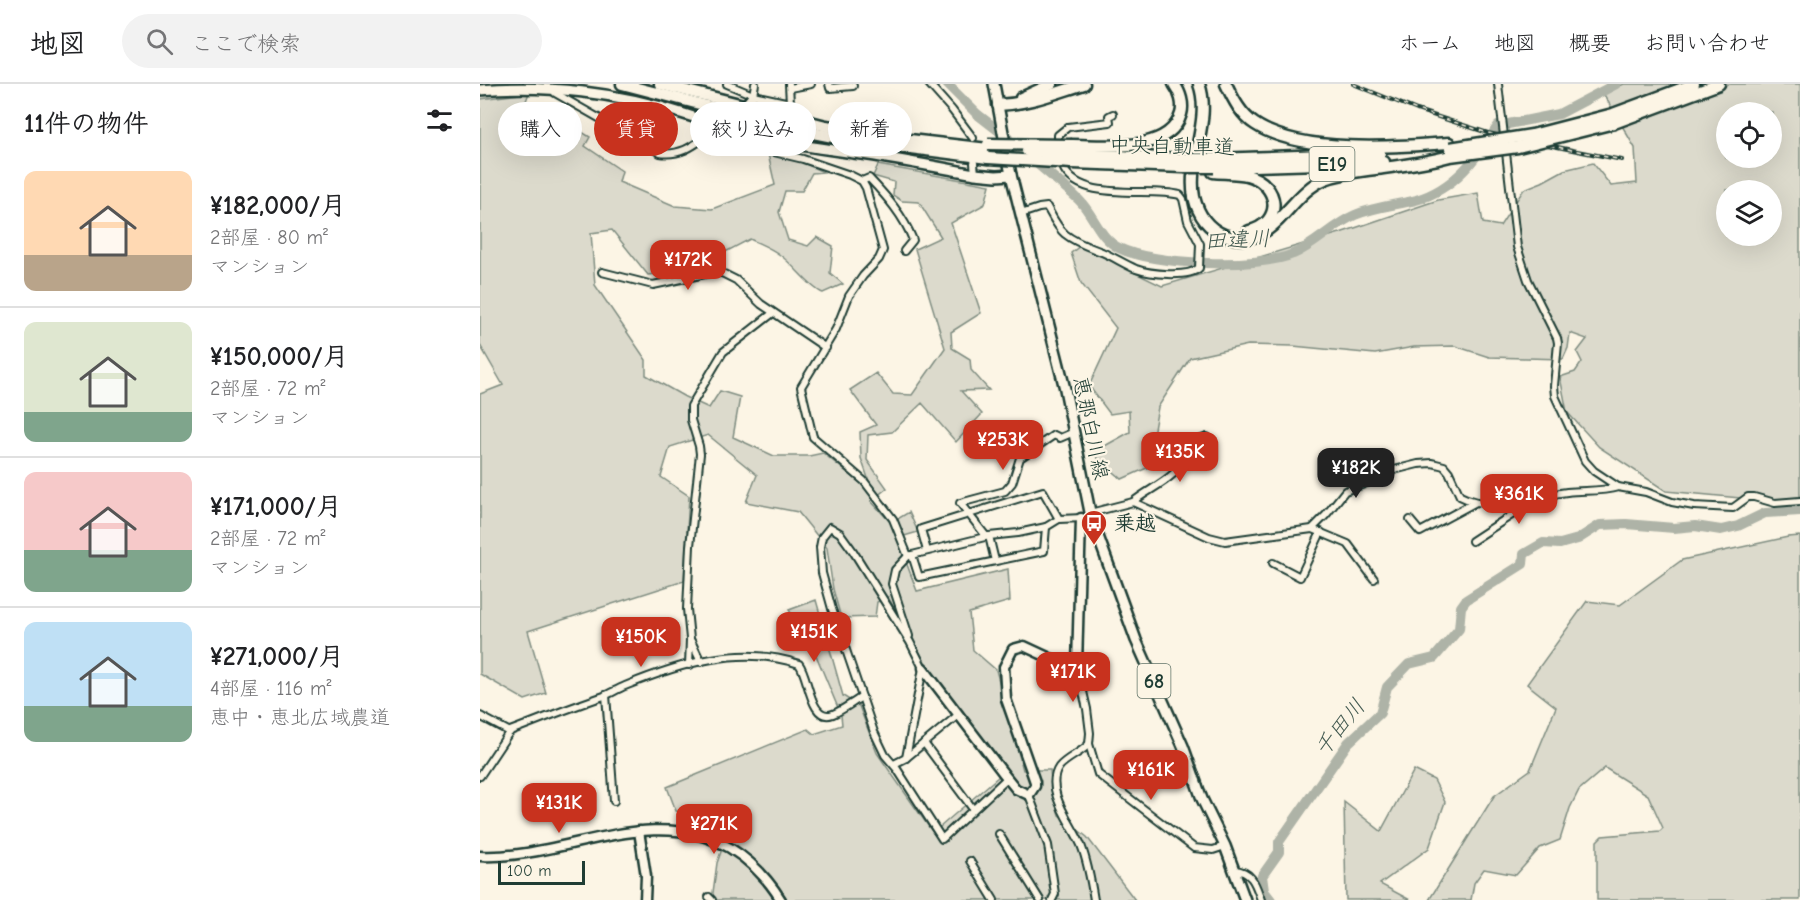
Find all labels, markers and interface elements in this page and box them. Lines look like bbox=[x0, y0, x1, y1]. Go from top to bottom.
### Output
search box bbox=[122, 14, 542, 68]
icon: search bbox=[143, 25, 176, 58]
text: 地図 bbox=[30, 28, 86, 60]
text: ここで検索 bbox=[191, 31, 301, 57]
text: ホーム bbox=[1399, 31, 1461, 55]
text: 地図 bbox=[1494, 31, 1536, 55]
text: 概要 bbox=[1569, 31, 1611, 55]
text: お問い合わせ bbox=[1644, 31, 1770, 55]
chip: 購入 bbox=[498, 102, 582, 156]
chip: 賃貸 bbox=[594, 102, 678, 156]
chip: 絞り込み bbox=[690, 102, 816, 156]
chip: 新着 bbox=[828, 102, 912, 156]
map controls bbox=[1716, 102, 1782, 246]
button: locate bbox=[1716, 102, 1782, 168]
icon: filters bbox=[423, 104, 456, 137]
text: 11件の物件 bbox=[24, 109, 148, 139]
street label: 中央自動車道 bbox=[1109, 133, 1235, 159]
road number: E19 bbox=[1310, 147, 1354, 181]
button: layers bbox=[1716, 180, 1782, 246]
text: ¥182,000/月 bbox=[210, 191, 346, 221]
icon: home bbox=[72, 195, 144, 267]
water label: 田違川 bbox=[1203, 225, 1271, 255]
text: 2部屋 · 80 m² bbox=[210, 226, 328, 249]
pin: ¥172K bbox=[646, 240, 730, 291]
text: ¥172K bbox=[664, 248, 712, 271]
text: マンション bbox=[210, 255, 309, 278]
text: ¥150,000/月 bbox=[210, 342, 349, 372]
icon: home bbox=[72, 346, 144, 418]
street label: 恵那白川線 bbox=[1068, 374, 1114, 482]
text: 2部屋 · 72 m² bbox=[210, 377, 325, 400]
text: マンション bbox=[210, 406, 309, 429]
pin: ¥253K bbox=[961, 420, 1045, 471]
text: ¥253K bbox=[977, 428, 1029, 451]
pin: ¥135K bbox=[1138, 432, 1222, 483]
text: ¥135K bbox=[1155, 440, 1205, 463]
pin: ¥182K bbox=[1314, 448, 1398, 499]
text: ¥182K bbox=[1331, 456, 1381, 479]
pin: ¥361K bbox=[1477, 474, 1561, 525]
text: ¥361K bbox=[1494, 482, 1544, 505]
text: ¥171,000/月 bbox=[210, 492, 342, 522]
icon: home bbox=[72, 496, 144, 568]
bus stop icon: 乗越 bbox=[1079, 508, 1109, 546]
place label: 乗越 bbox=[1114, 511, 1156, 535]
text: 2部屋 · 72 m² bbox=[210, 527, 325, 550]
text: マンション bbox=[210, 556, 309, 579]
pin: ¥151K bbox=[772, 612, 856, 663]
pin: ¥150K bbox=[599, 617, 683, 668]
text: ¥151K bbox=[790, 620, 838, 643]
text: ¥150K bbox=[615, 625, 667, 648]
text: ¥271,000/月 bbox=[210, 642, 344, 672]
icon: home bbox=[72, 646, 144, 718]
pin: ¥171K bbox=[1031, 652, 1115, 703]
text: ¥171K bbox=[1050, 660, 1096, 683]
road number: 68 bbox=[1138, 664, 1170, 698]
text: 4部屋 · 116 m² bbox=[210, 677, 331, 700]
water label: 千田川 bbox=[1309, 694, 1371, 761]
text: 恵中・恵北広域農道 bbox=[210, 706, 390, 729]
pin: ¥161K bbox=[1109, 750, 1193, 801]
text: ¥161K bbox=[1127, 758, 1175, 781]
pin: ¥131K bbox=[517, 783, 601, 834]
text: ¥131K bbox=[536, 791, 582, 814]
pin: ¥271K bbox=[672, 804, 756, 855]
text: ¥271K bbox=[690, 812, 738, 835]
scale bar bbox=[498, 858, 585, 886]
text: 100 m bbox=[507, 862, 551, 880]

